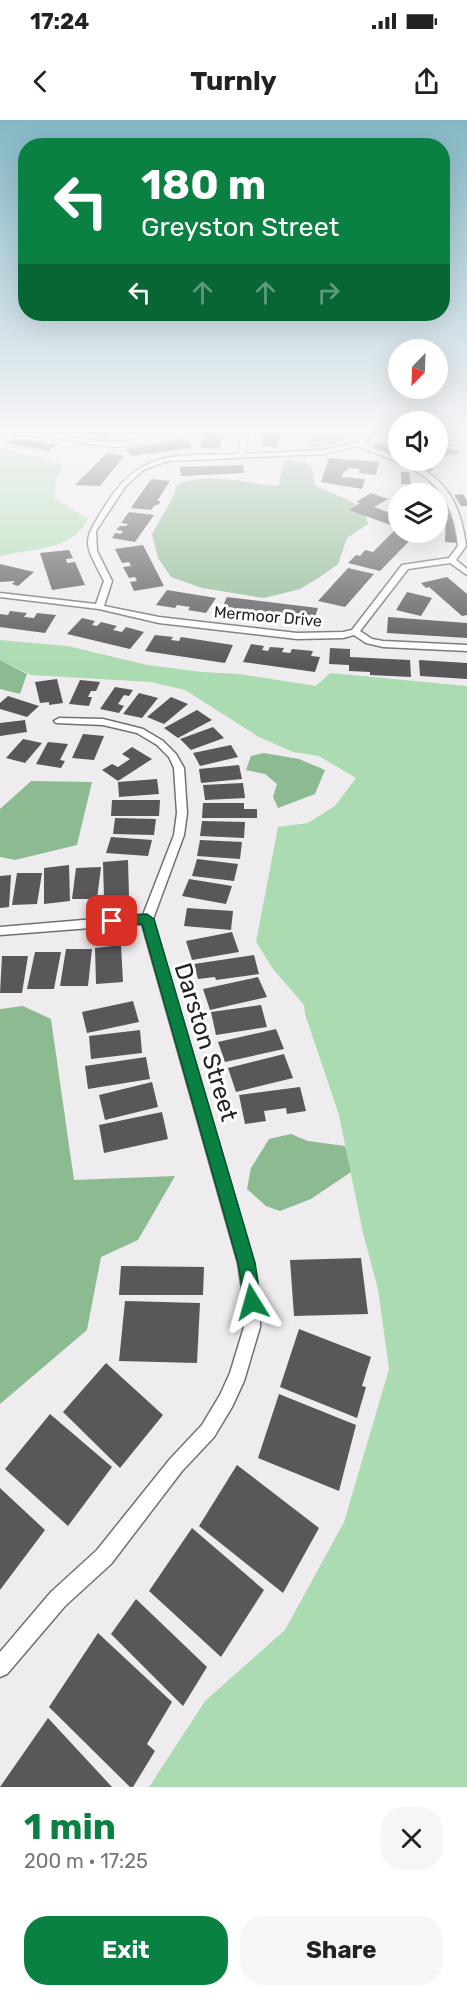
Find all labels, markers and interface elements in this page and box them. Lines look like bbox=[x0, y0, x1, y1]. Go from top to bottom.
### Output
text: 17:24 bbox=[30, 8, 89, 35]
icon: back bbox=[24, 65, 57, 98]
text: Turnly bbox=[190, 65, 277, 97]
icon: share bbox=[410, 65, 443, 98]
text: 180 m bbox=[141, 160, 266, 210]
icon: left bbox=[42, 162, 120, 240]
text: Greyston Street bbox=[141, 211, 339, 243]
icon: left bbox=[123, 276, 156, 309]
icon: ahead bbox=[186, 276, 219, 309]
icon: ahead bbox=[249, 276, 282, 309]
icon: right bbox=[312, 276, 345, 309]
north arrow bbox=[388, 339, 448, 399]
map controls bbox=[388, 339, 448, 543]
button: sound bbox=[388, 411, 448, 471]
button: layers bbox=[388, 483, 448, 543]
street label: Mermoor Drive bbox=[213, 602, 323, 631]
pin bbox=[86, 895, 137, 946]
icon: arrive bbox=[95, 904, 128, 937]
street label: Darston Street bbox=[169, 959, 243, 1125]
position arrow bbox=[220, 1270, 284, 1334]
text: 1 min bbox=[24, 1805, 116, 1848]
button: close bbox=[380, 1807, 443, 1870]
text: 200 m · 17:25 bbox=[24, 1849, 148, 1873]
button: Exit bbox=[24, 1916, 228, 1985]
button: Share bbox=[240, 1916, 443, 1985]

